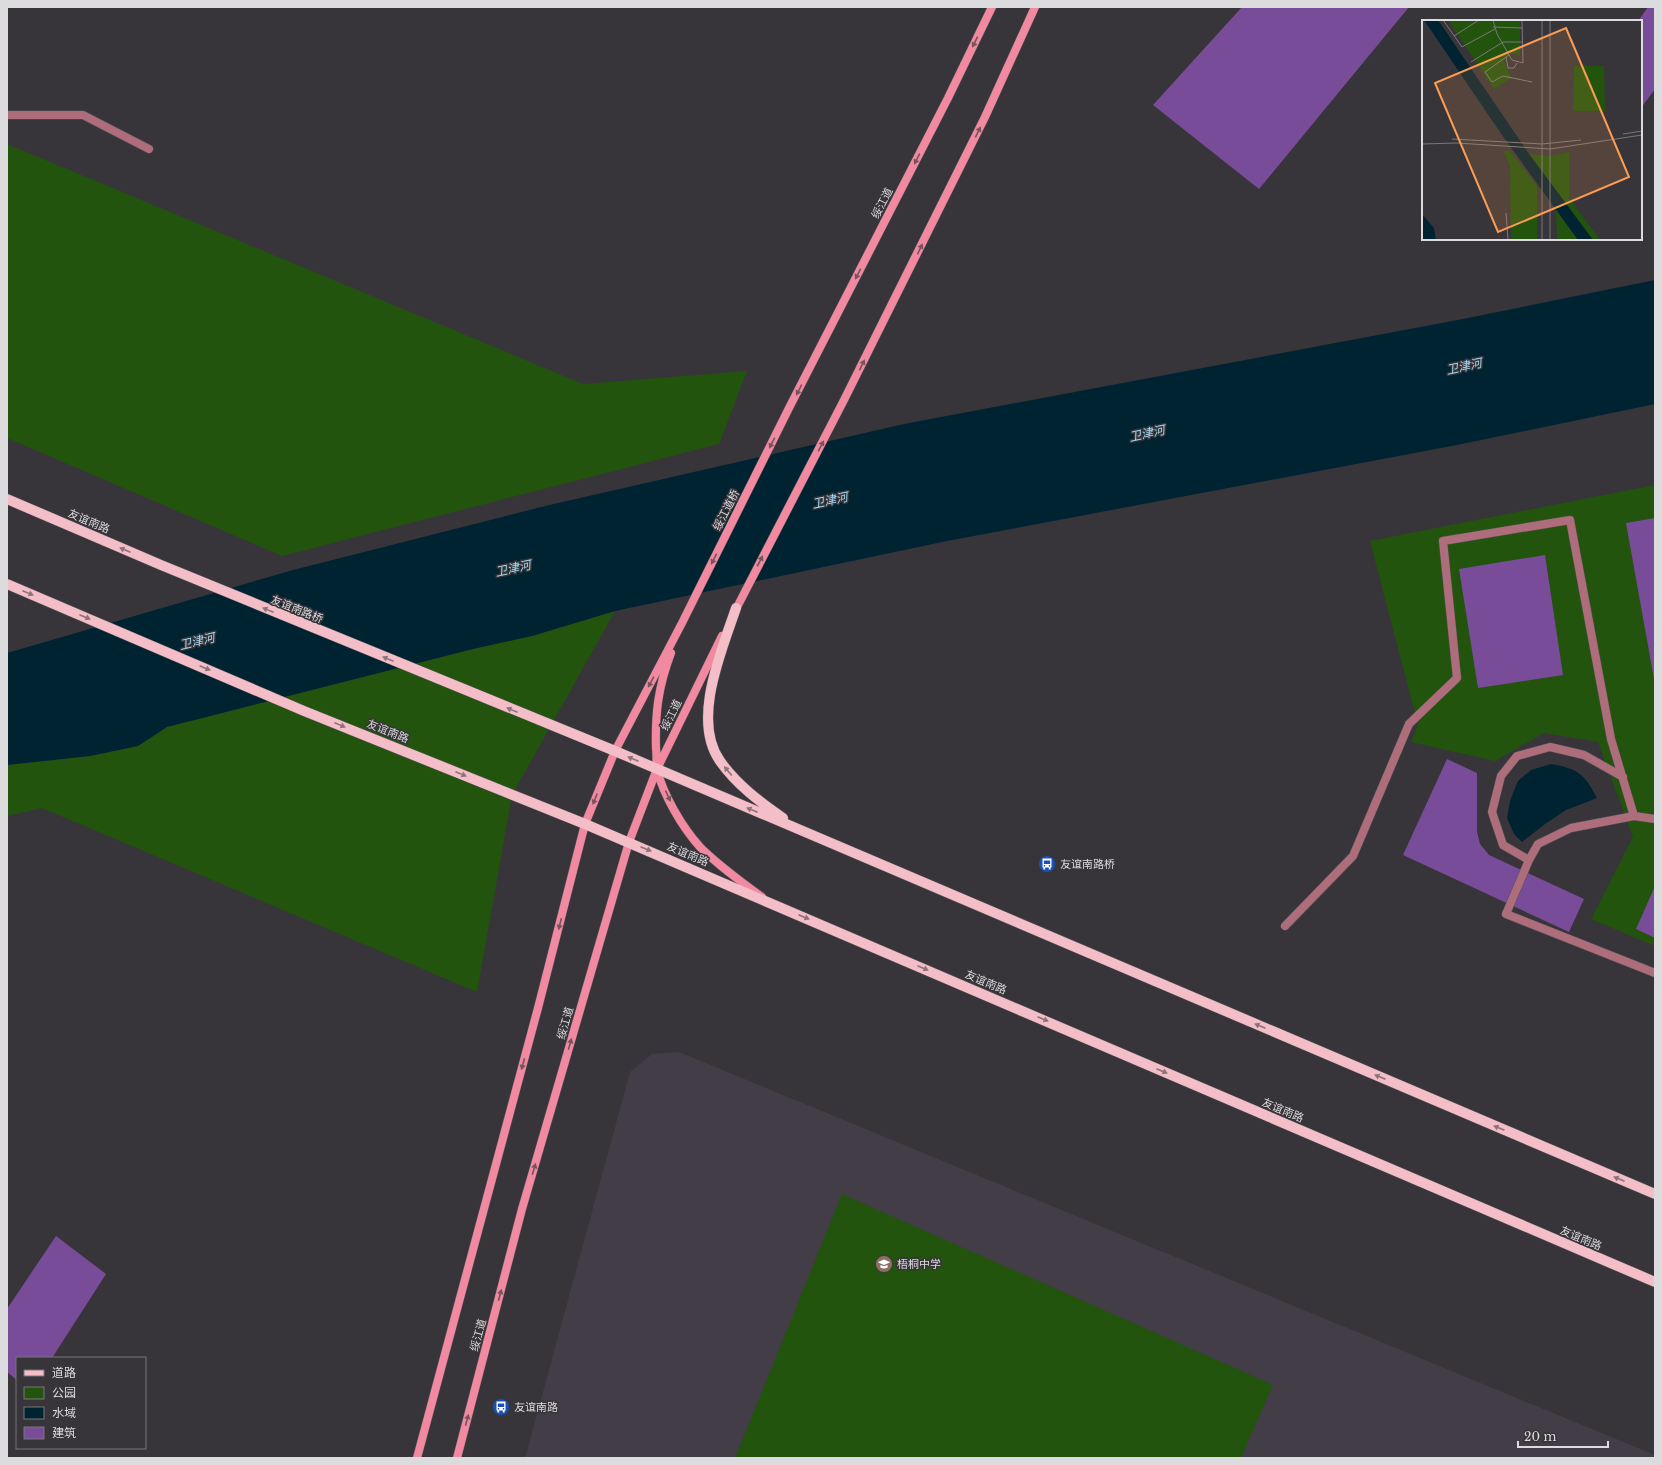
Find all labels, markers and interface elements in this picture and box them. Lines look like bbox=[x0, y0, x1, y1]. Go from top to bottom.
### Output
inset map bbox=[1422, 20, 1642, 240]
one-way arrow bbox=[972, 36, 978, 48]
one-way arrow bbox=[975, 127, 981, 138]
one-way arrow bbox=[914, 153, 920, 164]
street label: 绥江道 bbox=[868, 185, 896, 221]
one-way arrow bbox=[917, 243, 923, 254]
one-way arrow bbox=[855, 268, 861, 280]
water label: 卫津河 bbox=[1445, 355, 1485, 377]
one-way arrow bbox=[859, 359, 865, 371]
one-way arrow bbox=[795, 384, 802, 396]
water label: 卫津河 bbox=[1128, 422, 1168, 444]
one-way arrow bbox=[769, 437, 775, 449]
one-way arrow bbox=[817, 440, 824, 452]
street label: 绥江道桥 bbox=[710, 487, 742, 533]
water label: 卫津河 bbox=[811, 489, 851, 511]
street label: 友谊南路 bbox=[66, 506, 112, 536]
one-way arrow bbox=[120, 547, 131, 553]
one-way arrow bbox=[710, 553, 717, 565]
one-way arrow bbox=[757, 555, 764, 567]
water label: 卫津河 bbox=[494, 557, 534, 579]
one-way arrow bbox=[23, 590, 34, 596]
street label: 友谊南路桥 bbox=[269, 592, 325, 626]
one-way arrow bbox=[262, 606, 274, 612]
one-way arrow bbox=[80, 614, 91, 620]
water label: 卫津河 bbox=[178, 629, 218, 652]
one-way arrow bbox=[382, 656, 394, 662]
one-way arrow bbox=[199, 665, 210, 671]
one-way arrow bbox=[648, 676, 654, 688]
street label: 绥江道 bbox=[657, 697, 685, 733]
one-way arrow bbox=[507, 707, 518, 713]
street label: 友谊南路 bbox=[365, 716, 411, 746]
one-way arrow bbox=[335, 723, 347, 729]
one-way arrow bbox=[627, 756, 638, 762]
one-way arrow bbox=[724, 766, 732, 776]
one-way arrow bbox=[455, 771, 467, 777]
one-way arrow bbox=[665, 790, 671, 801]
one-way arrow bbox=[592, 794, 598, 805]
one-way arrow bbox=[747, 807, 758, 813]
street label: 友谊南路 bbox=[665, 839, 711, 869]
one-way arrow bbox=[640, 846, 652, 853]
bus stop icon: 友谊南路桥 bbox=[1037, 854, 1057, 874]
place label: 友谊南路桥 bbox=[1060, 857, 1115, 871]
one-way arrow bbox=[798, 914, 809, 920]
one-way arrow bbox=[556, 918, 562, 930]
one-way arrow bbox=[918, 965, 929, 971]
street label: 友谊南路 bbox=[963, 967, 1009, 997]
street label: 绥江道 bbox=[554, 1005, 576, 1041]
one-way arrow bbox=[1037, 1017, 1049, 1023]
one-way arrow bbox=[1255, 1023, 1266, 1029]
one-way arrow bbox=[567, 1038, 573, 1050]
one-way arrow bbox=[520, 1057, 526, 1070]
one-way arrow bbox=[1157, 1068, 1168, 1074]
one-way arrow bbox=[1374, 1074, 1385, 1080]
street label: 友谊南路 bbox=[1260, 1095, 1306, 1125]
one-way arrow bbox=[1493, 1124, 1505, 1130]
one-way arrow bbox=[531, 1163, 537, 1175]
one-way arrow bbox=[1613, 1175, 1625, 1181]
street label: 友谊南路 bbox=[1558, 1223, 1604, 1253]
school or university icon: 梧桐中学 bbox=[874, 1254, 894, 1274]
place label: 梧桐中学 bbox=[897, 1257, 941, 1271]
one-way arrow bbox=[497, 1288, 503, 1300]
street label: 绥江道 bbox=[467, 1317, 489, 1353]
legend bbox=[16, 1357, 146, 1449]
text: 道路 bbox=[52, 1365, 76, 1380]
text: 公园 bbox=[52, 1385, 76, 1400]
bus stop icon: 友谊南路 bbox=[491, 1397, 511, 1417]
place label: 友谊南路 bbox=[514, 1400, 558, 1414]
text: 水域 bbox=[52, 1405, 76, 1420]
one-way arrow bbox=[464, 1414, 470, 1426]
scale bar bbox=[1518, 1423, 1608, 1449]
text: 建筑 bbox=[52, 1425, 76, 1440]
text: 20 m bbox=[1524, 1429, 1556, 1444]

